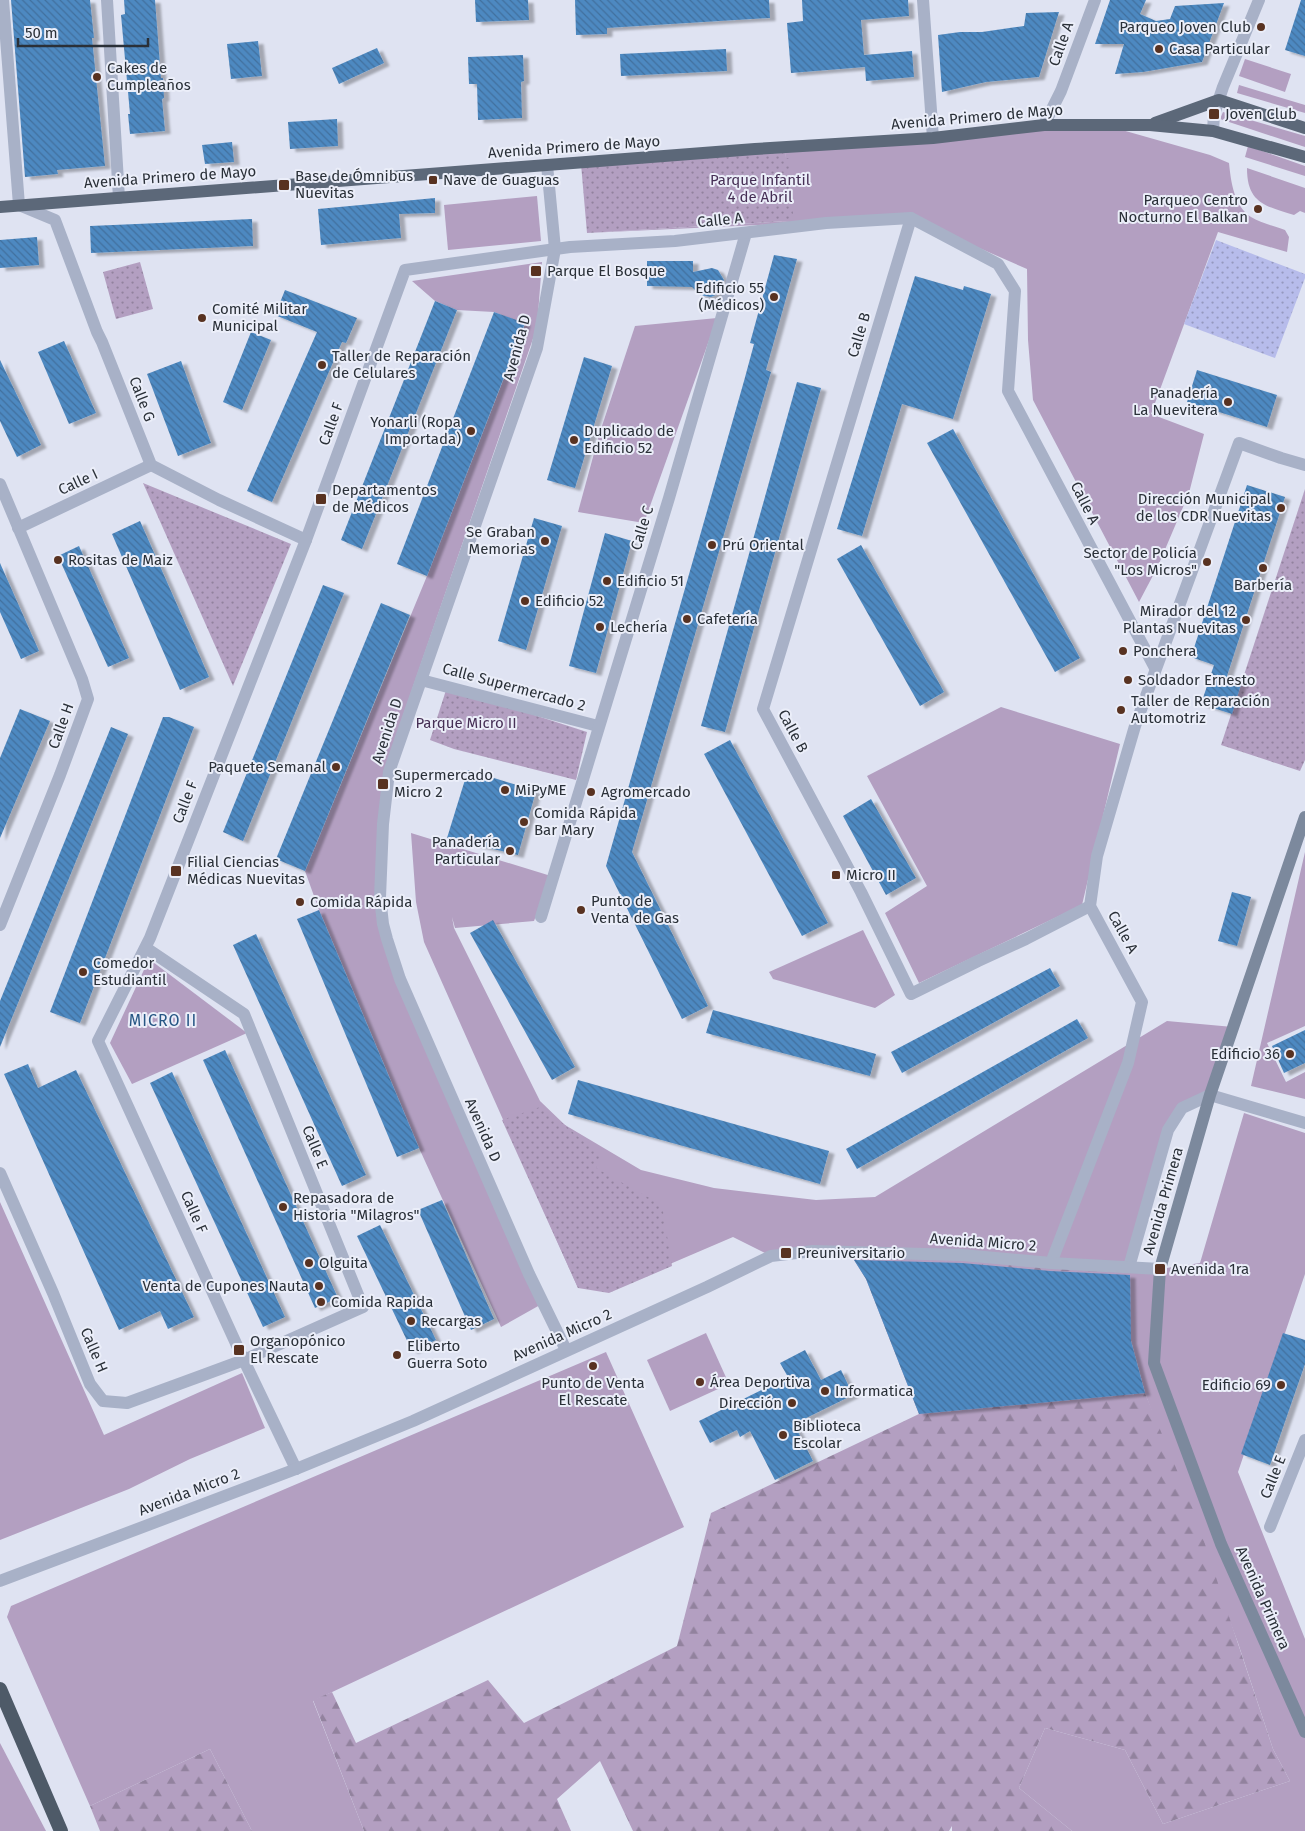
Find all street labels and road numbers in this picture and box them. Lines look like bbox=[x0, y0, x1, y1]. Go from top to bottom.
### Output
street label: Calle A bbox=[1045, 19, 1077, 69]
street label: Avenida Primero de Mayo bbox=[890, 101, 1064, 133]
street label: Avenida Primero de Mayo bbox=[487, 132, 661, 162]
street label: Avenida Primero de Mayo bbox=[83, 162, 257, 192]
street label: Calle A bbox=[696, 209, 744, 231]
street label: Calle B bbox=[844, 310, 874, 360]
street label: Avenida D bbox=[500, 313, 534, 383]
street label: Calle G bbox=[125, 374, 159, 424]
street label: Calle F bbox=[315, 400, 347, 448]
street label: Calle I bbox=[55, 465, 101, 499]
street label: Calle A bbox=[1067, 479, 1104, 528]
street label: Calle C bbox=[627, 503, 657, 552]
street label: Calle Supermercado 2 bbox=[440, 659, 588, 715]
street label: Avenida D bbox=[368, 696, 406, 766]
street label: Calle H bbox=[44, 701, 78, 751]
street label: Calle B bbox=[774, 706, 812, 756]
street label: Calle F bbox=[169, 778, 201, 826]
street label: Calle A bbox=[1104, 908, 1142, 957]
street label: Avenida D bbox=[461, 1095, 505, 1165]
street label: Calle E bbox=[298, 1123, 332, 1171]
street label: Avenida Primera bbox=[1139, 1145, 1187, 1257]
street label: Calle F bbox=[177, 1188, 211, 1236]
street label: Avenida Micro 2 bbox=[929, 1229, 1037, 1255]
street label: Avenida Micro 2 bbox=[510, 1305, 614, 1365]
street label: Calle H bbox=[76, 1325, 112, 1375]
street label: Calle E bbox=[1256, 1453, 1290, 1501]
street label: Avenida Micro 2 bbox=[136, 1464, 242, 1520]
street label: Avenida Primera bbox=[1232, 1544, 1294, 1652]

